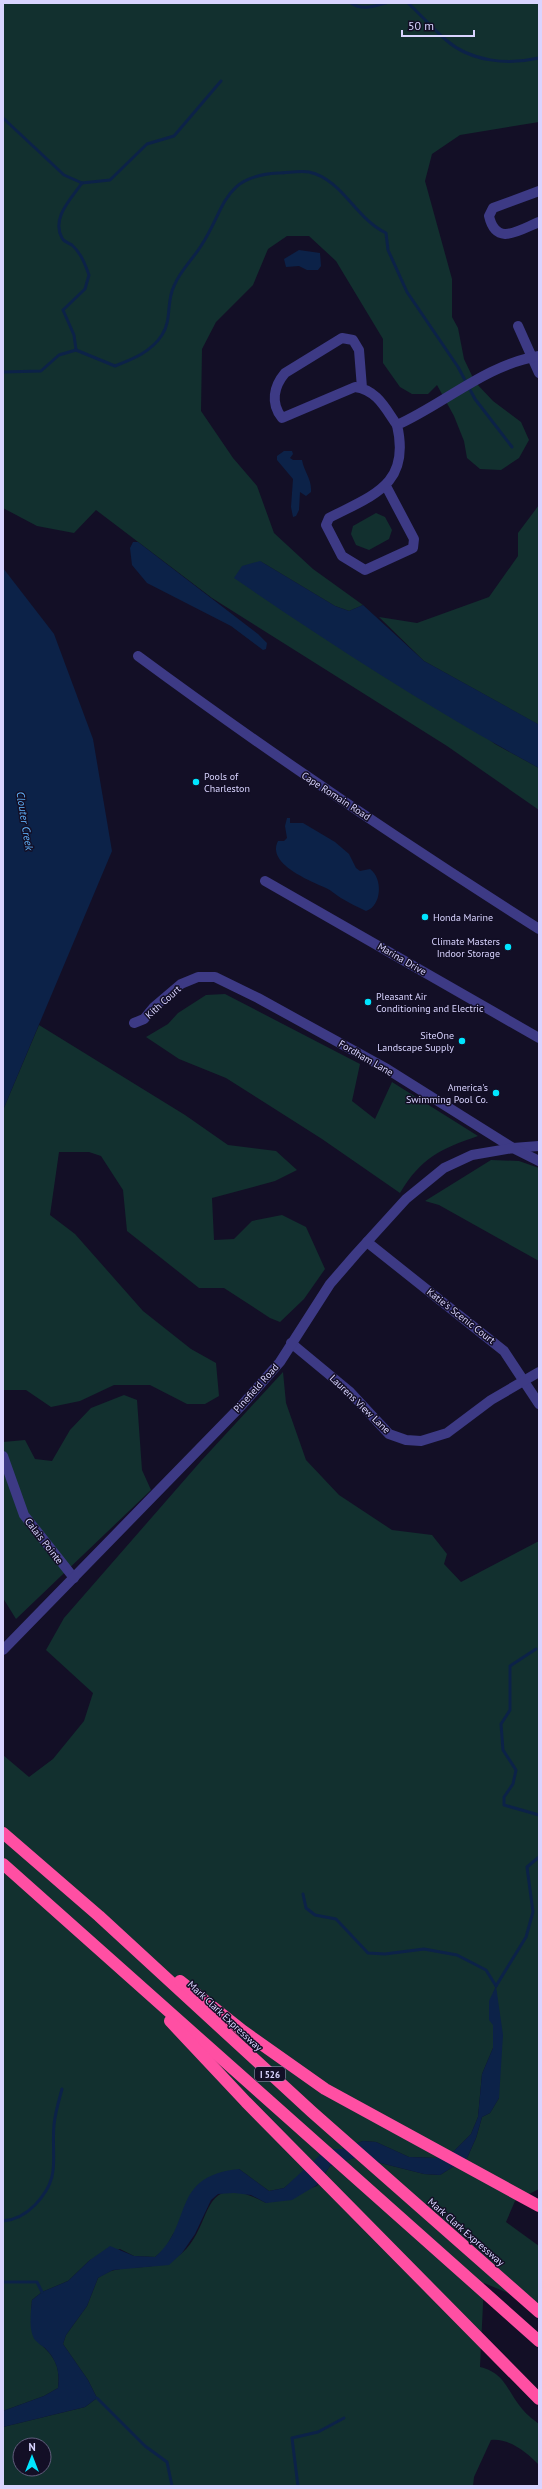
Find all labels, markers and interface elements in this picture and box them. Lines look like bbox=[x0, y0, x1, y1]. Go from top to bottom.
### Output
scale bar bbox=[402, 12, 474, 38]
text: 50 m bbox=[408, 18, 434, 33]
street label: Cape Romain Road bbox=[299, 769, 373, 823]
place label: Pools of Charleston bbox=[204, 770, 250, 795]
marker: Pools of Charleston bbox=[191, 777, 201, 787]
water label: Clouter Creek bbox=[13, 791, 37, 853]
place label: Honda Marine bbox=[433, 911, 493, 924]
marker: Honda Marine bbox=[420, 912, 430, 922]
place label: Climate Masters Indoor Storage bbox=[432, 935, 500, 960]
street label: Marina Drive bbox=[375, 940, 429, 978]
marker: Climate Masters Indoor Storage bbox=[503, 942, 513, 952]
street label: Kith Court bbox=[142, 982, 184, 1021]
place label: Pleasant Air Conditioning and Electric bbox=[376, 990, 484, 1015]
marker: Pleasant Air Conditioning and Electric bbox=[363, 997, 373, 1007]
place label: SiteOne Landscape Supply bbox=[377, 1029, 454, 1054]
marker: SiteOne Landscape Supply bbox=[457, 1036, 467, 1046]
street label: Fordham Lane bbox=[336, 1037, 396, 1079]
place label: America's Swimming Pool Co. bbox=[406, 1081, 488, 1106]
marker: America's Swimming Pool Co. bbox=[491, 1088, 501, 1098]
street label: Katie's Scenic Court bbox=[424, 1285, 498, 1347]
street label: Pinefield Road bbox=[231, 1361, 281, 1415]
street label: Laurens View Lane bbox=[327, 1372, 393, 1436]
street label: Calais Pointe bbox=[22, 1515, 66, 1567]
street label: Mark Clark Expressway bbox=[185, 1978, 265, 2054]
road number: I 526 bbox=[255, 2067, 285, 2081]
street label: Mark Clark Expressway bbox=[425, 2195, 507, 2269]
north arrow bbox=[12, 2437, 52, 2477]
text: N bbox=[28, 2440, 36, 2454]

